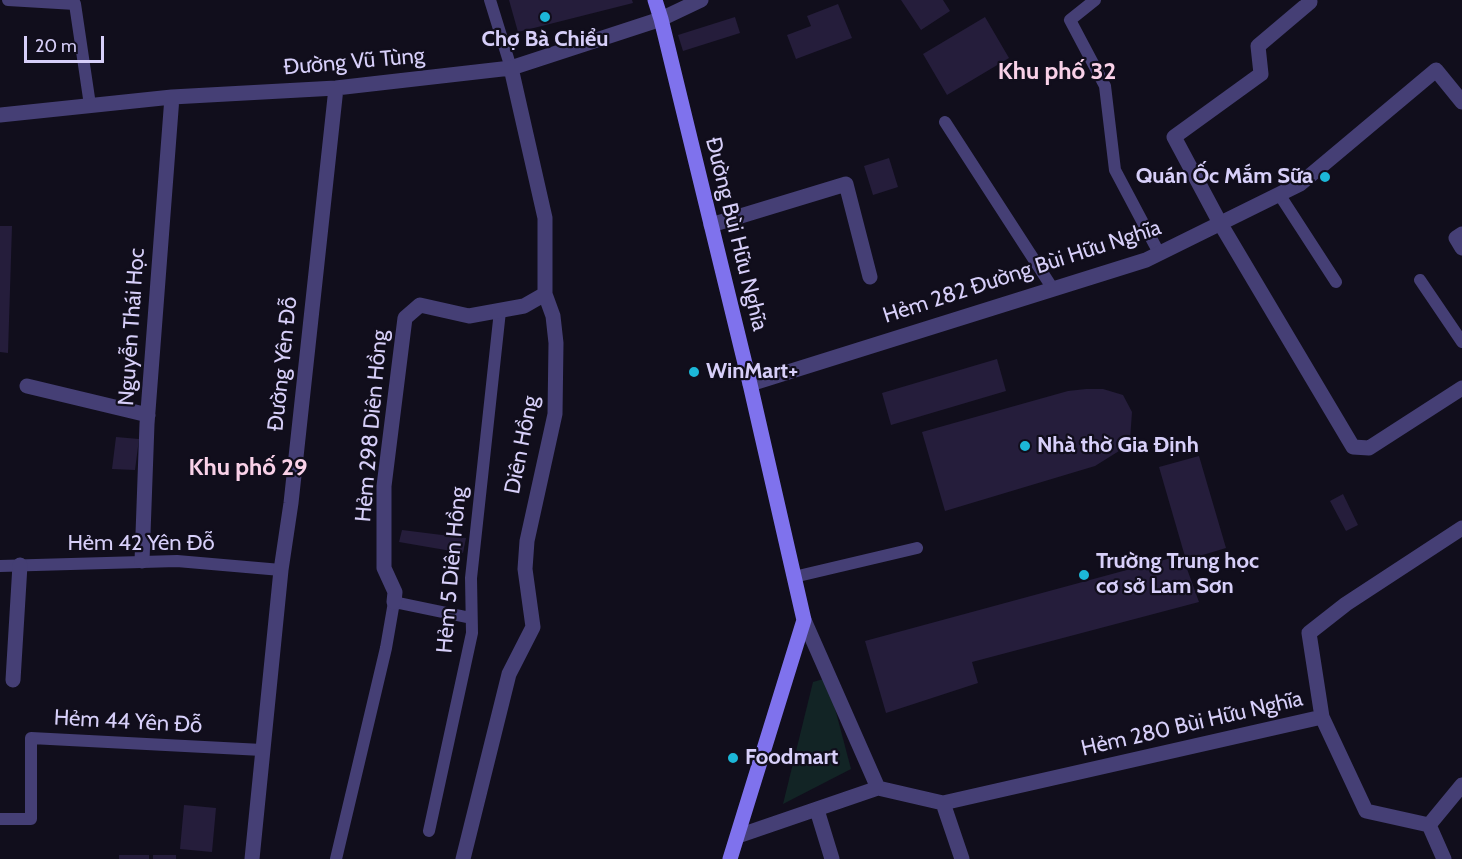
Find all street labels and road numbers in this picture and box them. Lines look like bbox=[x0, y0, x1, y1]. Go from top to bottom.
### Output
street label: Đường Vũ Tùng bbox=[282, 43, 426, 81]
street label: Đường Bùi Hữu Nghĩa bbox=[699, 134, 773, 334]
street label: Hẻm 282 Đường Bùi Hữu Nghĩa bbox=[880, 215, 1164, 329]
street label: Nguyễn Thái Học bbox=[113, 247, 151, 407]
street label: Đường Yên Đỗ bbox=[263, 295, 303, 433]
street label: Hẻm 298 Diên Hồng bbox=[350, 329, 394, 523]
street label: Diên Hồng bbox=[500, 394, 544, 496]
street label: Hẻm 5 Diên Hồng bbox=[432, 486, 472, 654]
street label: Hẻm 42 Yên Đỗ bbox=[67, 531, 215, 557]
street label: Hẻm 280 Bùi Hữu Nghĩa bbox=[1079, 686, 1305, 762]
street label: Hẻm 44 Yên Đỗ bbox=[53, 705, 203, 739]

